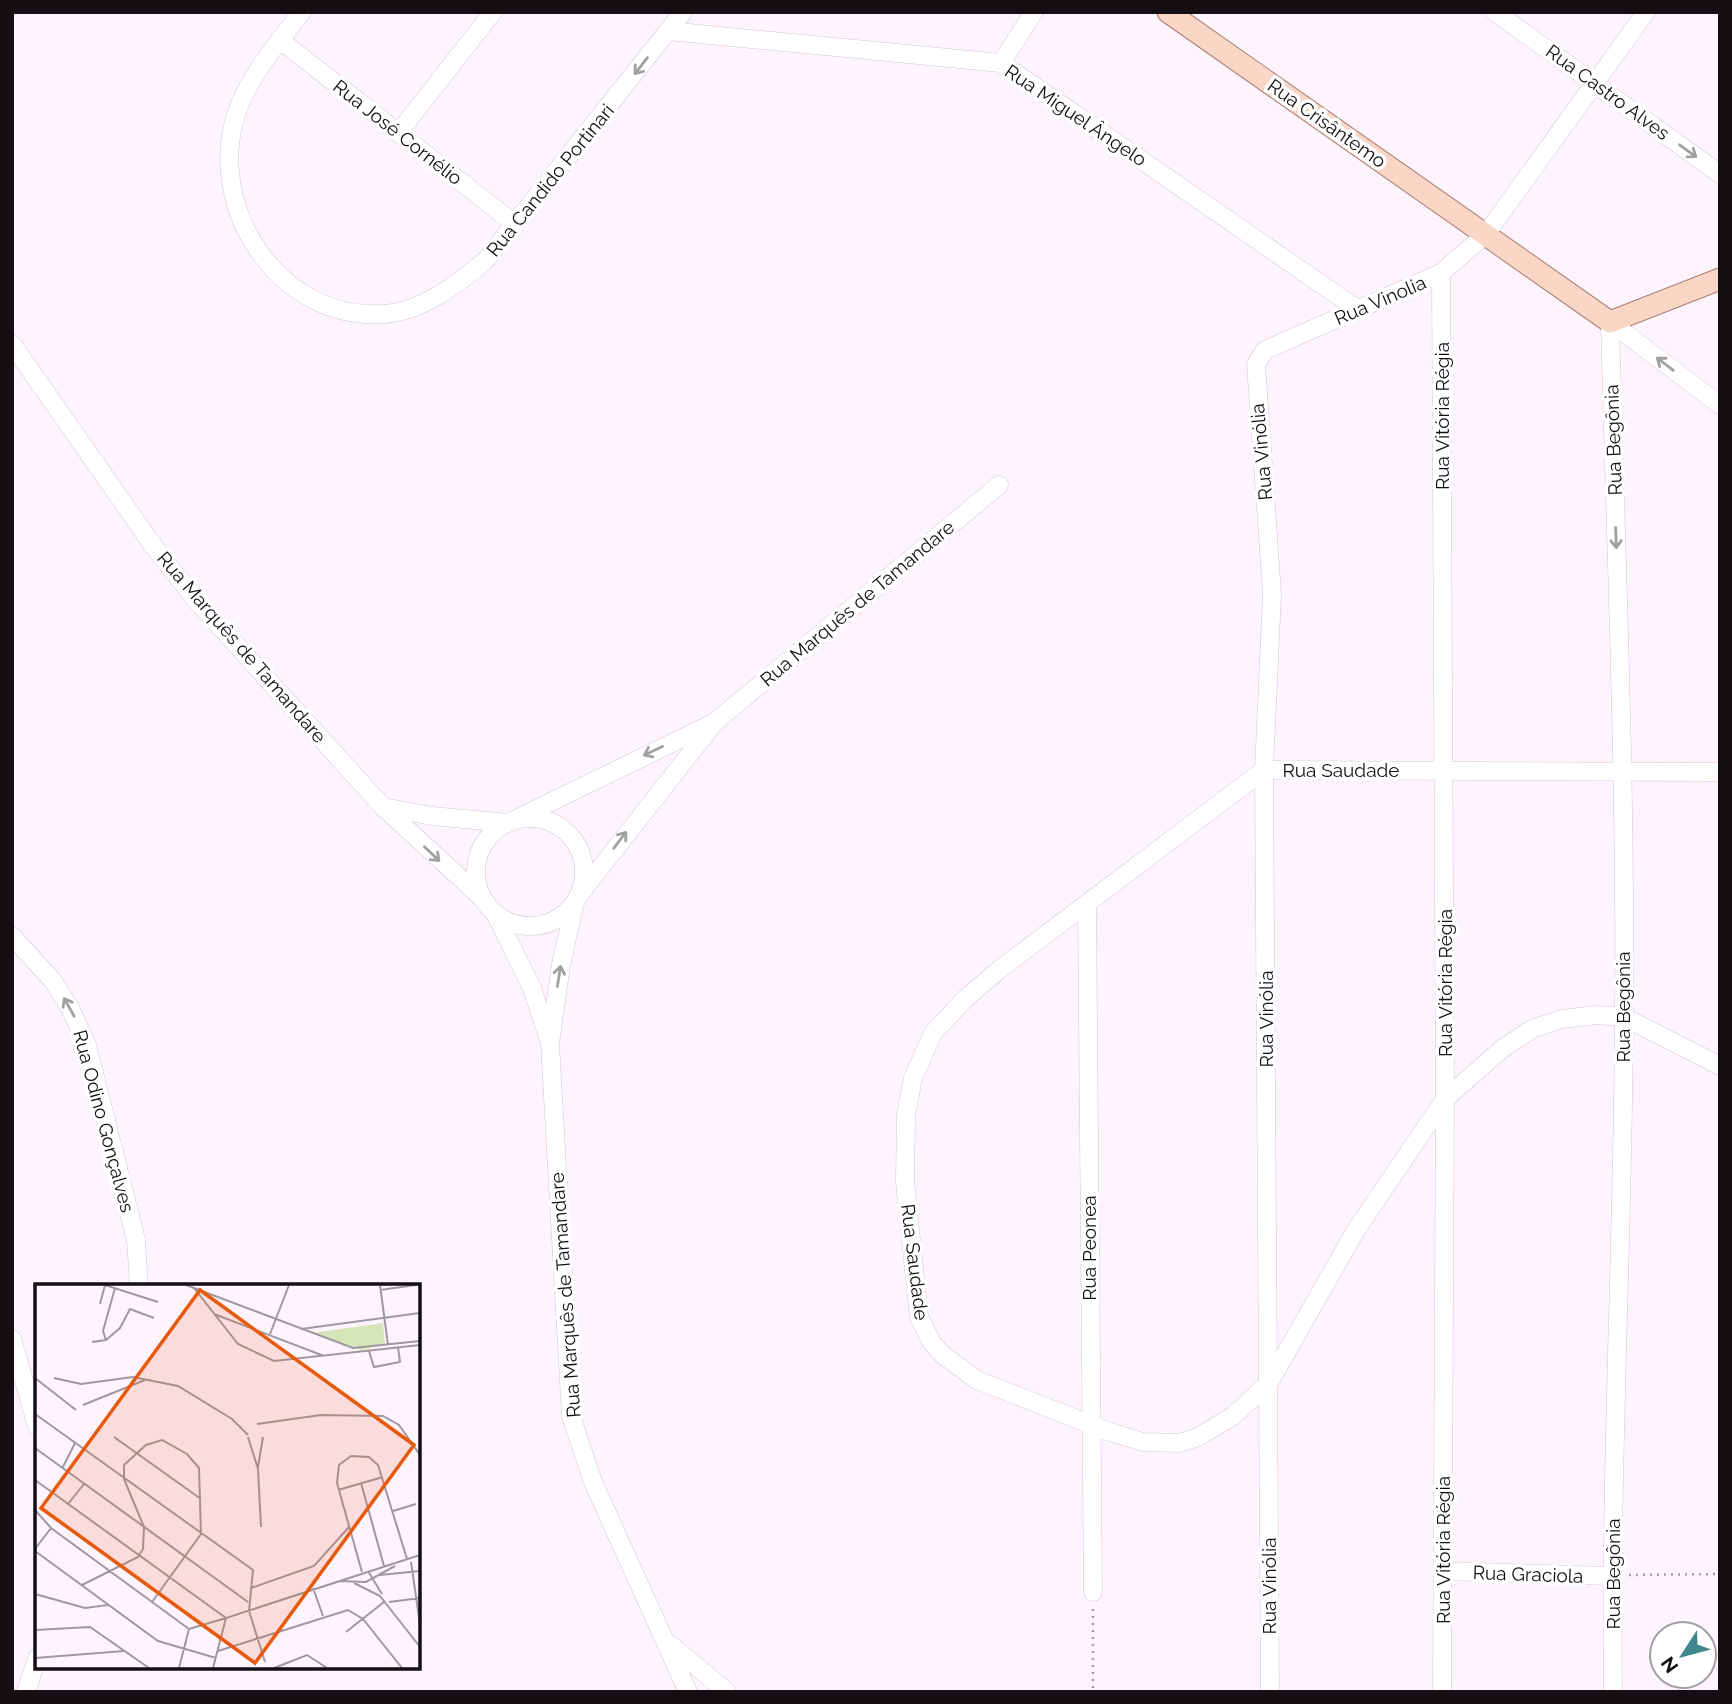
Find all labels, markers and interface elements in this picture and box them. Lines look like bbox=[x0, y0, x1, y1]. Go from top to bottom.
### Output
street label: Rua Castro Alves bbox=[1542, 40, 1674, 144]
one-way arrow bbox=[633, 56, 648, 75]
street label: Rua Miguel Ângelo bbox=[1001, 60, 1151, 170]
street label: Rua Crisântemo bbox=[1264, 74, 1390, 172]
street label: Rua José Cornélio bbox=[329, 75, 467, 189]
street label: Rua Candido Portinari bbox=[482, 99, 618, 261]
one-way arrow bbox=[1678, 143, 1697, 158]
street label: Rua Vinolia bbox=[1331, 271, 1429, 329]
street label: Rua Vitória Régia bbox=[1431, 342, 1453, 490]
one-way arrow bbox=[1657, 357, 1675, 372]
street label: Rua Begônia bbox=[1600, 384, 1626, 496]
street label: Rua Vinólia bbox=[1246, 403, 1276, 501]
street label: Rua Marquês de Tamandare bbox=[756, 515, 958, 691]
one-way arrow bbox=[1609, 526, 1623, 549]
street label: Rua Marquês de Tamandare bbox=[153, 547, 331, 747]
one-way arrow bbox=[643, 745, 665, 758]
street label: Rua Saudade bbox=[1282, 759, 1400, 781]
one-way arrow bbox=[613, 831, 628, 850]
one-way arrow bbox=[424, 845, 441, 862]
street label: Rua Vitória Régia bbox=[1434, 909, 1456, 1057]
street label: Rua Begônia bbox=[1612, 951, 1634, 1063]
one-way arrow bbox=[553, 965, 566, 988]
street label: Rua Vinólia bbox=[1255, 970, 1277, 1068]
one-way arrow bbox=[62, 998, 76, 1018]
street label: Rua Odino Gonçalves bbox=[69, 1027, 139, 1215]
street label: Rua Marquês de Tamandare bbox=[545, 1172, 585, 1418]
street label: Rua Peonea bbox=[1078, 1195, 1100, 1301]
street label: Rua Saudade bbox=[897, 1203, 933, 1321]
inset map bbox=[35, 1284, 420, 1669]
street label: Rua Vitória Régia bbox=[1432, 1476, 1454, 1624]
street label: Rua Begônia bbox=[1602, 1518, 1624, 1630]
street label: Rua Vinólia bbox=[1258, 1537, 1280, 1635]
street label: Rua Graciola bbox=[1472, 1561, 1584, 1587]
north arrow bbox=[1648, 1620, 1718, 1690]
text: N bbox=[1656, 1653, 1682, 1677]

